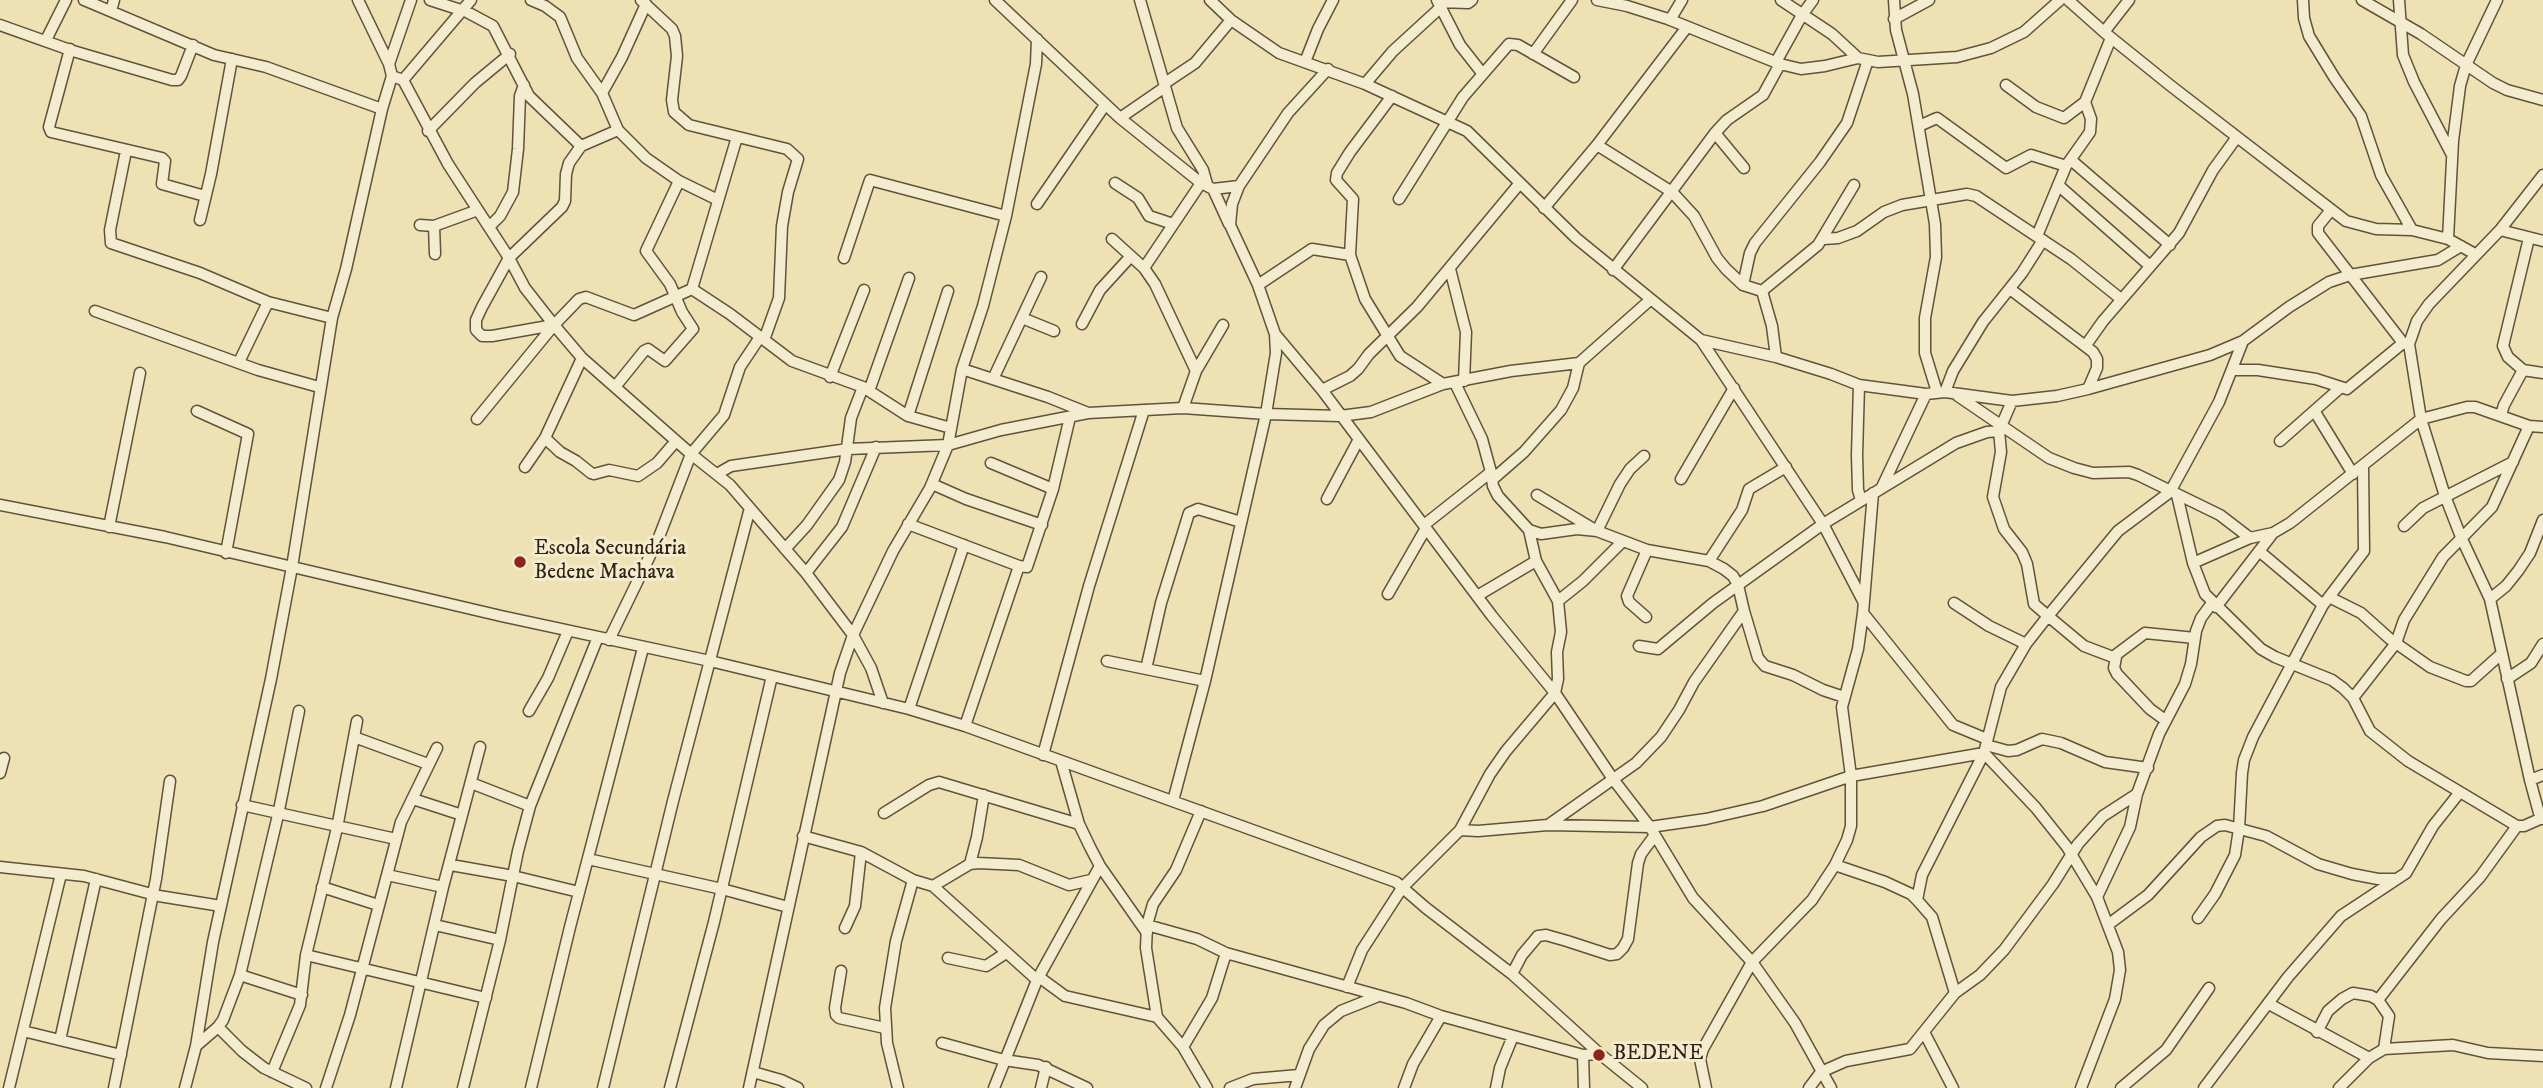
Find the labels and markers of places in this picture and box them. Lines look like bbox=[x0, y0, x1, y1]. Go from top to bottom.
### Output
place label: Escola Secundária Bedene Machava bbox=[534, 537, 686, 587]
marker: Escola Secundária Bedene Machava bbox=[512, 554, 528, 570]
place label: BEDENE bbox=[1613, 1042, 1704, 1068]
marker: BEDENE bbox=[1591, 1047, 1607, 1063]

